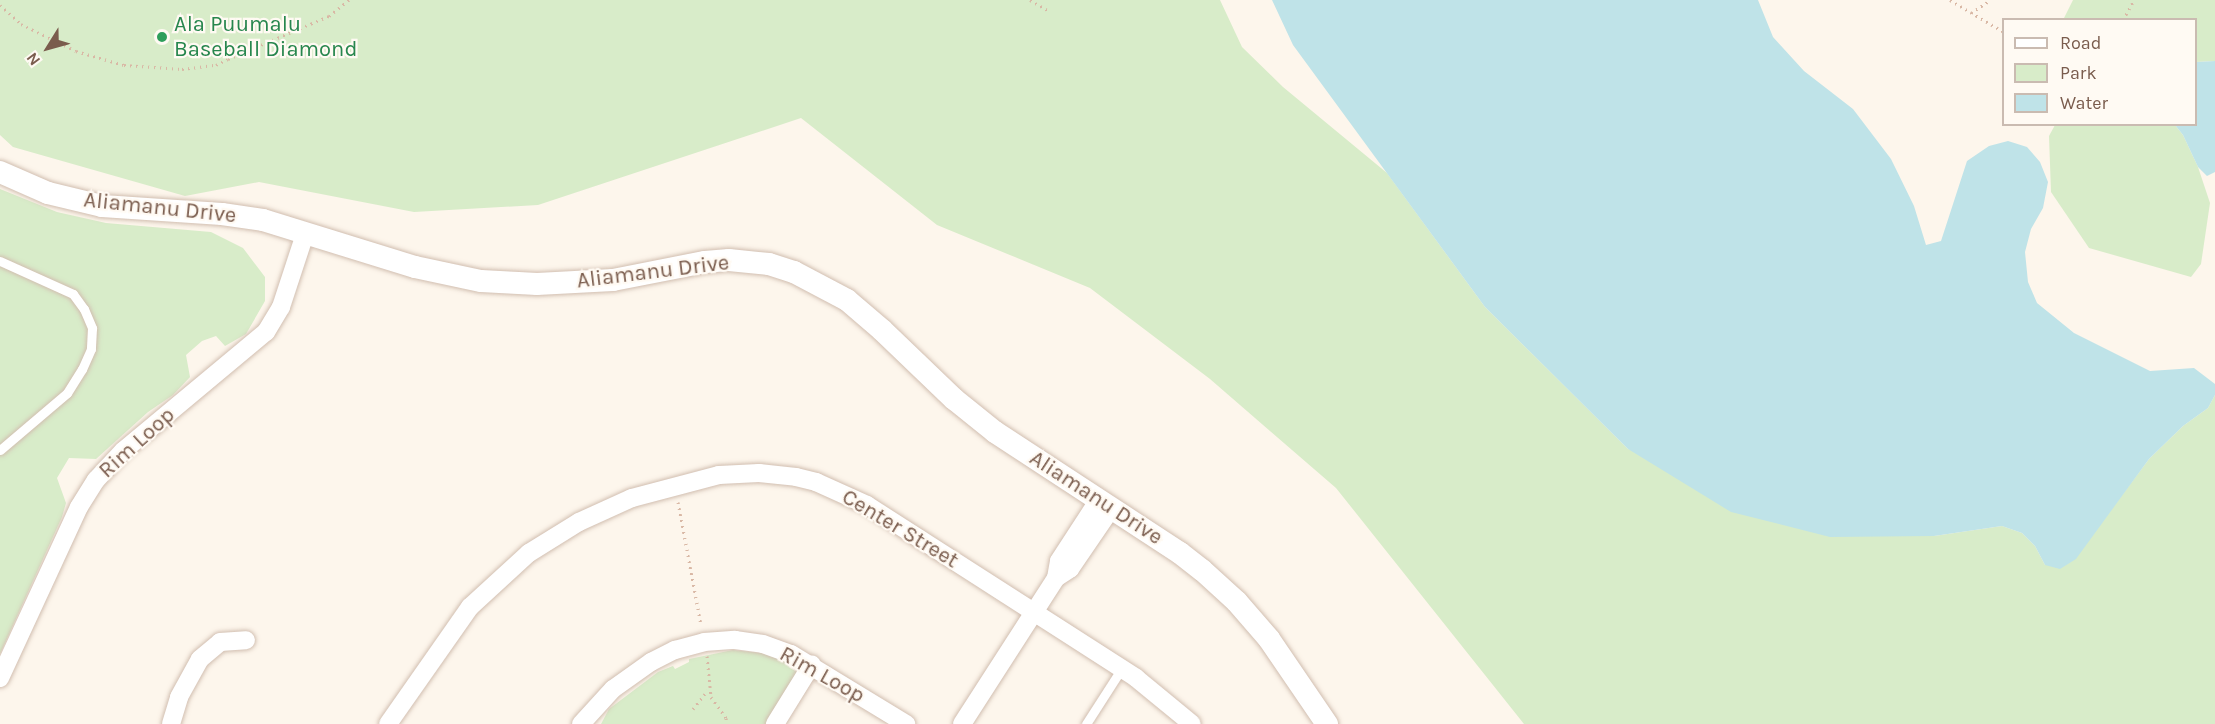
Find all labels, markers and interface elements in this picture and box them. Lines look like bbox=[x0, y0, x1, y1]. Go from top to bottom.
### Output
place label: Ala Puumalu Baseball Diamond bbox=[174, 11, 357, 62]
north arrow bbox=[18, 18, 78, 78]
legend bbox=[2002, 18, 2197, 126]
marker: Ala Puumalu Baseball Diamond bbox=[155, 30, 169, 44]
text: Road bbox=[2060, 32, 2101, 54]
text: N bbox=[22, 49, 44, 69]
text: Park bbox=[2060, 62, 2097, 84]
text: Water bbox=[2060, 92, 2108, 114]
street label: Aliamanu Drive bbox=[82, 187, 238, 229]
street label: Aliamanu Drive bbox=[575, 250, 731, 294]
street label: Rim Loop bbox=[94, 402, 180, 484]
street label: Aliamanu Drive bbox=[1025, 445, 1167, 551]
street label: Center Street bbox=[837, 484, 963, 574]
street label: Rim Loop bbox=[775, 641, 869, 709]

